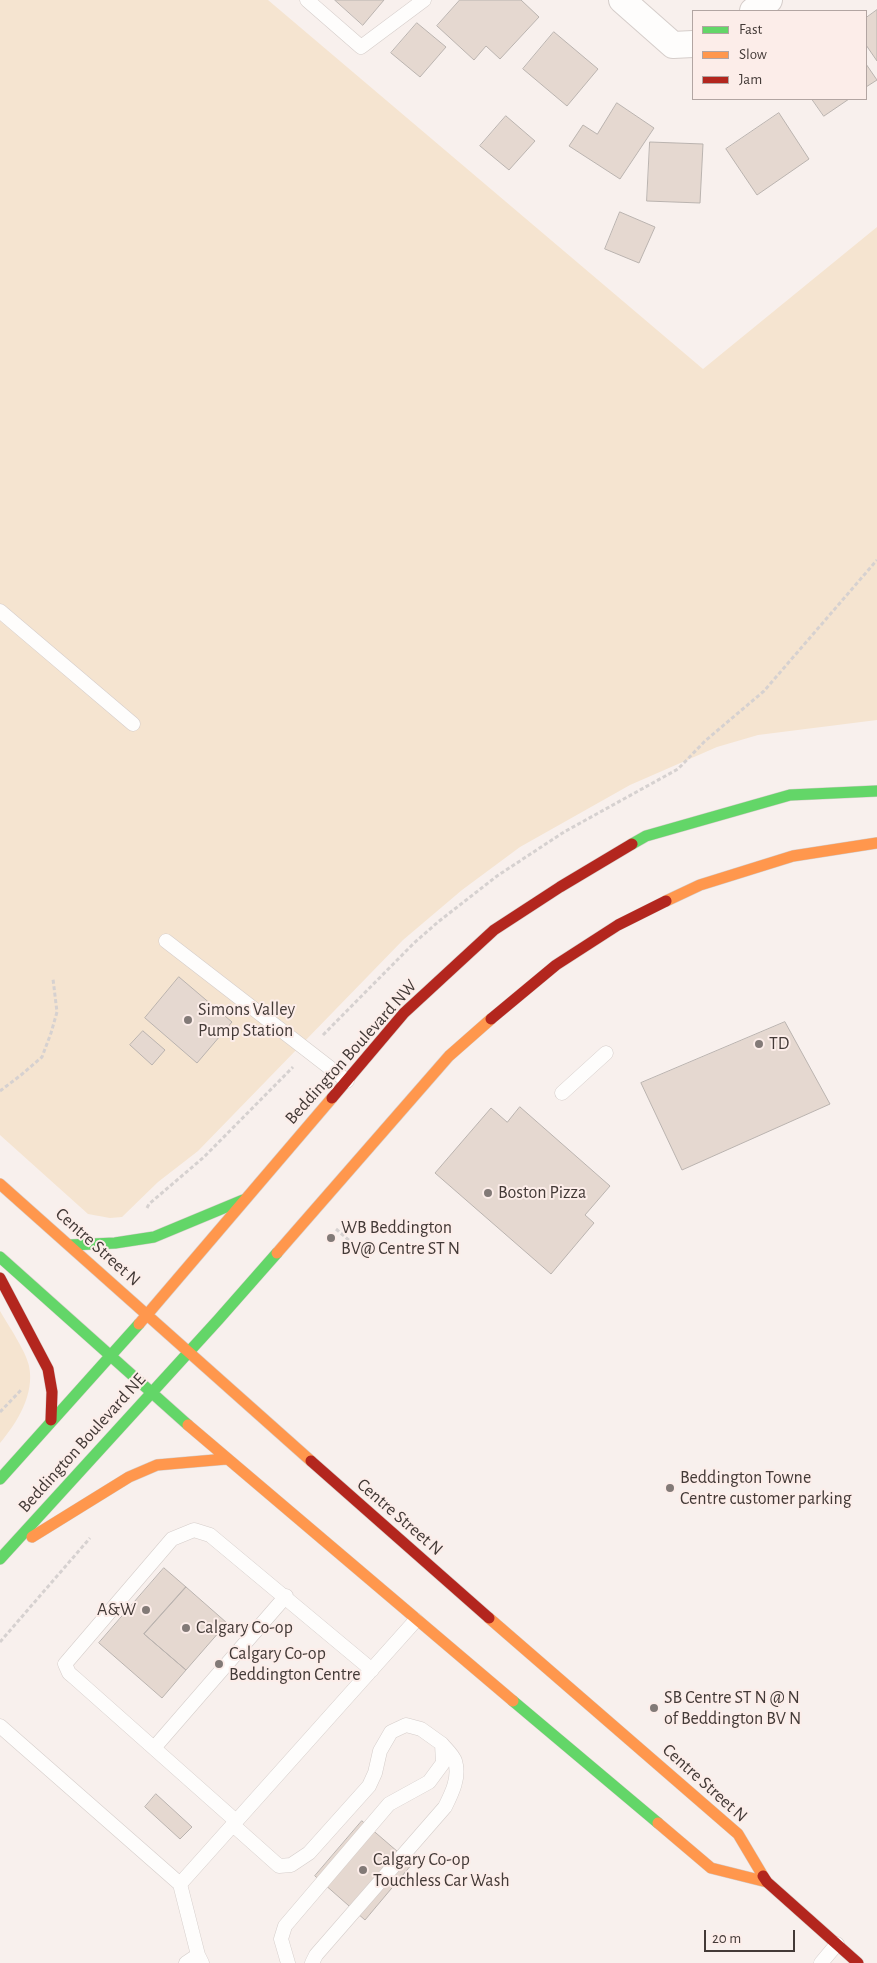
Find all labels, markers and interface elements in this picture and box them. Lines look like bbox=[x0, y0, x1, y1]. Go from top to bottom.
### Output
legend bbox=[692, 10, 867, 100]
text: Fast bbox=[739, 22, 762, 37]
text: Slow bbox=[739, 47, 767, 62]
text: Jam bbox=[739, 72, 762, 87]
street label: Beddington Boulevard NW bbox=[280, 975, 422, 1129]
place label: Simons Valley Pump Station bbox=[198, 999, 295, 1042]
marker: Simons Valley Pump Station bbox=[182, 1014, 194, 1026]
place label: TD bbox=[769, 1033, 789, 1055]
marker: TD bbox=[753, 1038, 765, 1050]
place label: Boston Pizza bbox=[498, 1182, 586, 1204]
marker: Boston Pizza bbox=[482, 1187, 494, 1199]
street label: Centre Street N bbox=[51, 1203, 145, 1291]
place label: WB Beddington BV@ Centre ST N bbox=[341, 1217, 460, 1260]
marker: WB Beddington BV@ Centre ST N bbox=[325, 1232, 337, 1244]
street label: Beddington Boulevard NE bbox=[14, 1369, 150, 1517]
place label: Beddington Towne Centre customer parking bbox=[680, 1467, 852, 1510]
street label: Centre Street N bbox=[353, 1474, 447, 1560]
marker: Beddington Towne Centre customer parking bbox=[664, 1482, 676, 1494]
place label: A&W bbox=[97, 1599, 136, 1621]
marker: A&W bbox=[140, 1604, 152, 1616]
place label: Calgary Co-op bbox=[196, 1617, 293, 1639]
marker: Calgary Co-op bbox=[180, 1622, 192, 1634]
place label: Calgary Co-op Beddington Centre bbox=[229, 1643, 361, 1686]
marker: Calgary Co-op Beddington Centre bbox=[213, 1658, 225, 1670]
place label: SB Centre ST N @ N of Beddington BV N bbox=[664, 1687, 801, 1730]
marker: SB Centre ST N @ N of Beddington BV N bbox=[648, 1702, 660, 1714]
street label: Centre Street N bbox=[658, 1739, 752, 1827]
place label: Calgary Co-op Touchless Car Wash bbox=[373, 1849, 510, 1892]
marker: Calgary Co-op Touchless Car Wash bbox=[357, 1864, 369, 1876]
scale bar bbox=[707, 1920, 798, 1952]
text: 20 m bbox=[712, 1931, 741, 1946]

